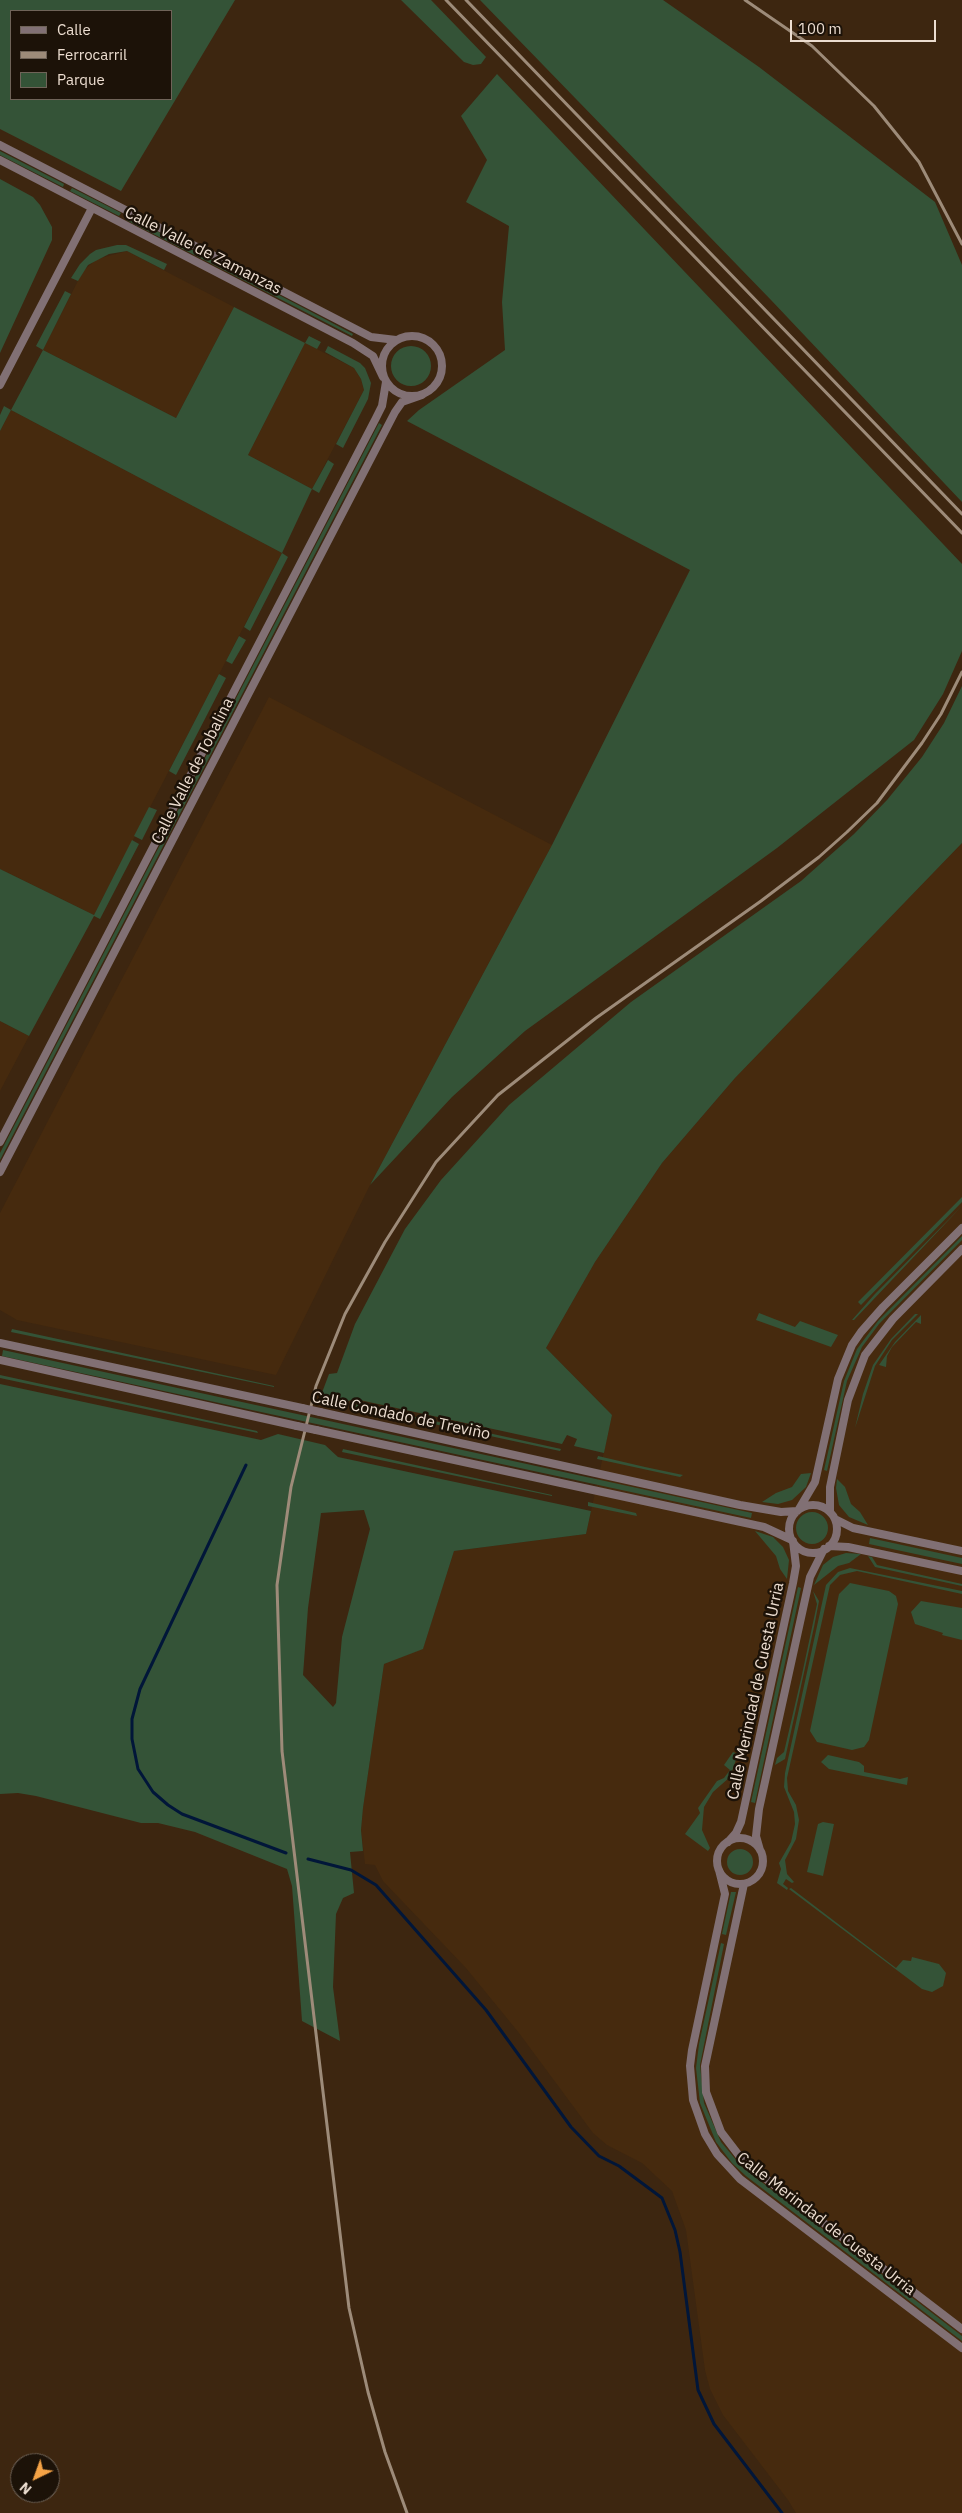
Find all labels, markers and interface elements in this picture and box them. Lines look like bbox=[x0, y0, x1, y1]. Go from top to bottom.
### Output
legend bbox=[10, 10, 172, 100]
scale bar bbox=[792, 10, 938, 42]
text: 100 m bbox=[798, 19, 842, 38]
text: Calle bbox=[57, 20, 91, 39]
text: Ferrocarril bbox=[57, 45, 127, 64]
text: Parque bbox=[57, 70, 105, 89]
street label: Calle Valle de Zamanzas bbox=[121, 203, 285, 299]
street label: Calle Valle de Tobalina bbox=[148, 695, 238, 847]
street label: Calle Condado de Treviño bbox=[310, 1388, 492, 1444]
street label: Calle Merindad de Cuesta Urria bbox=[724, 1581, 788, 1801]
street label: Calle Merindad de Cuesta Urria bbox=[733, 2148, 919, 2300]
north arrow bbox=[10, 2453, 60, 2503]
text: N bbox=[16, 2478, 35, 2498]

